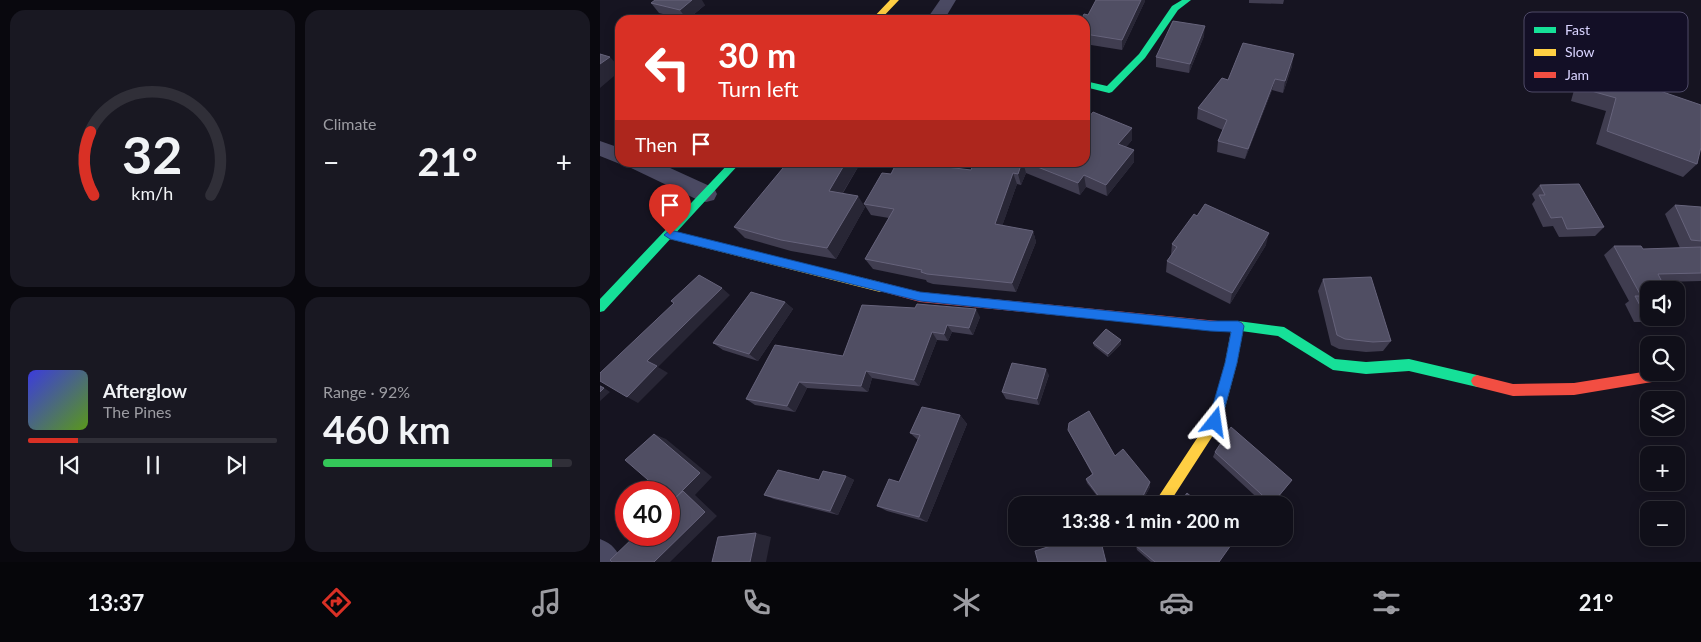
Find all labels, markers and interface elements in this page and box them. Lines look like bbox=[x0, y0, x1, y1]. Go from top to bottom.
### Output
legend bbox=[1524, 12, 1688, 92]
text: Fast bbox=[1565, 21, 1590, 38]
text: 30 m bbox=[718, 33, 796, 75]
icon: left bbox=[635, 35, 700, 100]
text: Slow bbox=[1565, 43, 1595, 60]
text: Jam bbox=[1565, 66, 1589, 83]
text: Turn left bbox=[718, 75, 799, 102]
text: Climate bbox=[323, 114, 376, 133]
text: 32 bbox=[122, 123, 183, 185]
icon: arrive bbox=[687, 130, 715, 158]
text: Then bbox=[635, 133, 677, 156]
text: 21° bbox=[418, 138, 477, 184]
text: − bbox=[323, 145, 339, 179]
text: + bbox=[556, 145, 572, 179]
text: km/h bbox=[132, 182, 173, 204]
pin bbox=[649, 184, 691, 235]
icon: arrive bbox=[656, 191, 684, 219]
map controls bbox=[1640, 281, 1685, 546]
button: sound bbox=[1640, 281, 1685, 326]
button: search bbox=[1640, 336, 1685, 381]
text: Afterglow bbox=[103, 379, 187, 402]
text: Range · 92% bbox=[323, 382, 410, 401]
button: layers bbox=[1640, 391, 1685, 436]
position arrow bbox=[1188, 395, 1240, 447]
text: The Pines bbox=[103, 402, 172, 421]
text: 460 km bbox=[323, 406, 451, 452]
button: + bbox=[1640, 446, 1685, 491]
icon: previous bbox=[56, 451, 84, 479]
icon: pause bbox=[139, 451, 167, 479]
icon: next bbox=[222, 451, 250, 479]
speed limit sign: 40 bbox=[615, 481, 680, 546]
button: − bbox=[1640, 501, 1685, 546]
text: 13:38 · 1 min · 200 m bbox=[1061, 509, 1240, 532]
icon: directions bbox=[319, 585, 354, 620]
icon: music bbox=[529, 585, 564, 620]
icon: phone bbox=[739, 585, 774, 620]
icon: climate bbox=[949, 585, 984, 620]
icon: car bbox=[1159, 585, 1194, 620]
icon: filters bbox=[1369, 585, 1404, 620]
text: 13:37 bbox=[87, 589, 144, 616]
text: 21° bbox=[1579, 589, 1613, 616]

